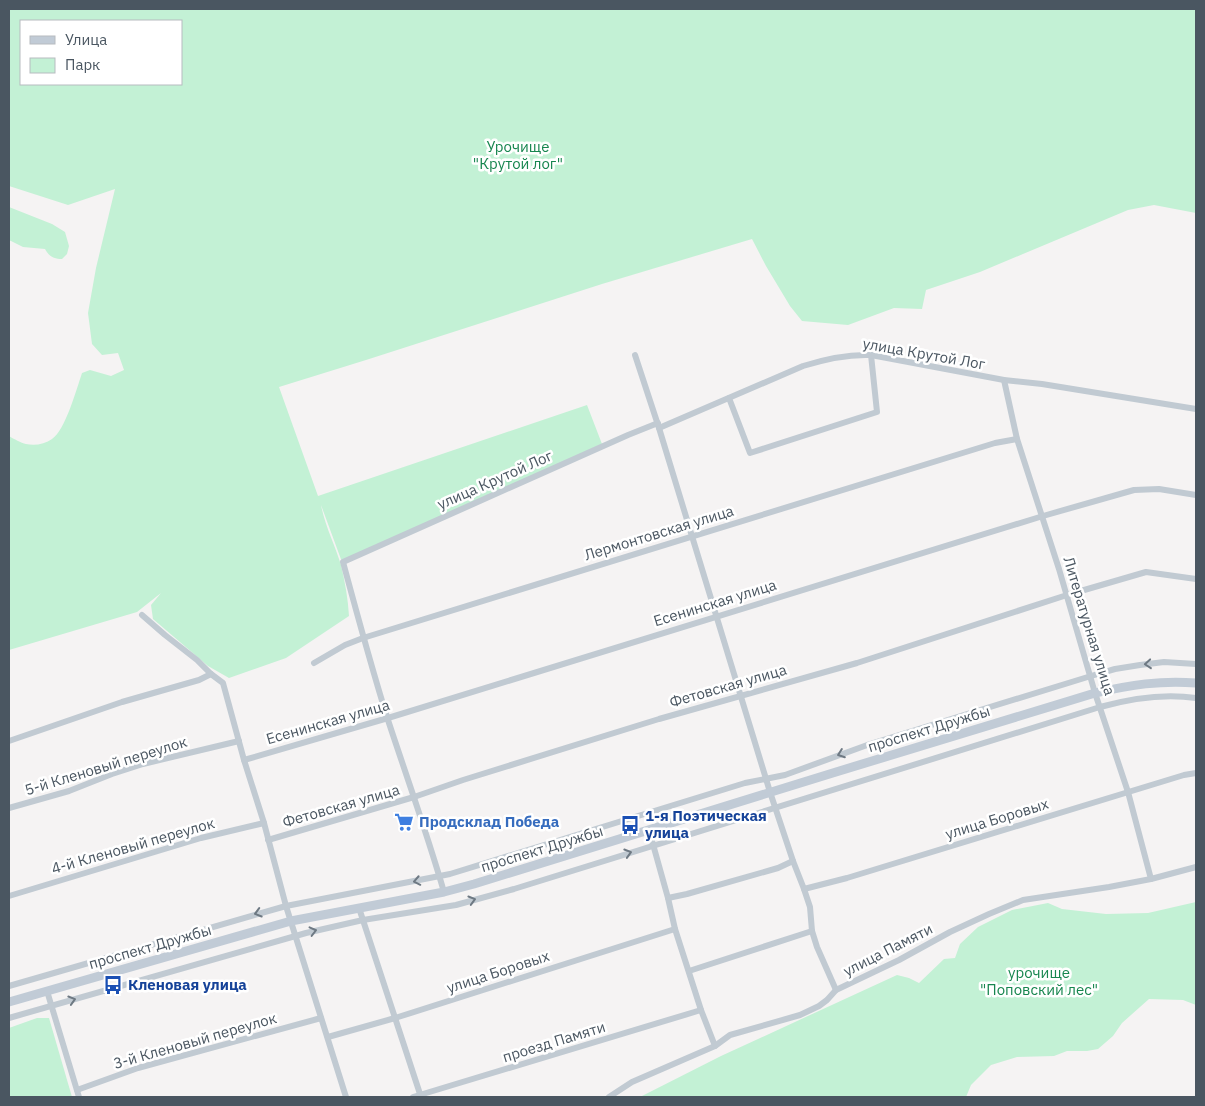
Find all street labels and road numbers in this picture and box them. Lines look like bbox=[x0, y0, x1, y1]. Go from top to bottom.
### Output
street label: улица Крутой Лог bbox=[861, 333, 987, 374]
street label: улица Крутой Лог bbox=[434, 445, 556, 513]
street label: Лермонтовская улица bbox=[582, 501, 736, 564]
street label: Литературная улица bbox=[1059, 554, 1120, 697]
street label: Есенинская улица bbox=[651, 575, 779, 630]
street label: Фетовская улица bbox=[667, 660, 789, 711]
street label: Есенинская улица bbox=[264, 695, 392, 748]
street label: проспект Дружбы bbox=[865, 701, 992, 756]
street label: 5-й Кленовый переулок bbox=[22, 732, 189, 799]
street label: Фетовская улица bbox=[280, 780, 402, 831]
street label: улица Боровых bbox=[943, 794, 1051, 843]
street label: 4-й Кленовый переулок bbox=[49, 813, 217, 878]
street label: проспект Дружбы bbox=[478, 821, 605, 876]
street label: улица Памяти bbox=[840, 919, 936, 980]
street label: проспект Дружбы bbox=[86, 920, 213, 973]
street label: улица Боровых bbox=[444, 946, 552, 997]
street label: 3-й Кленовый переулок bbox=[111, 1008, 279, 1073]
street label: проезд Памяти bbox=[500, 1017, 608, 1066]

